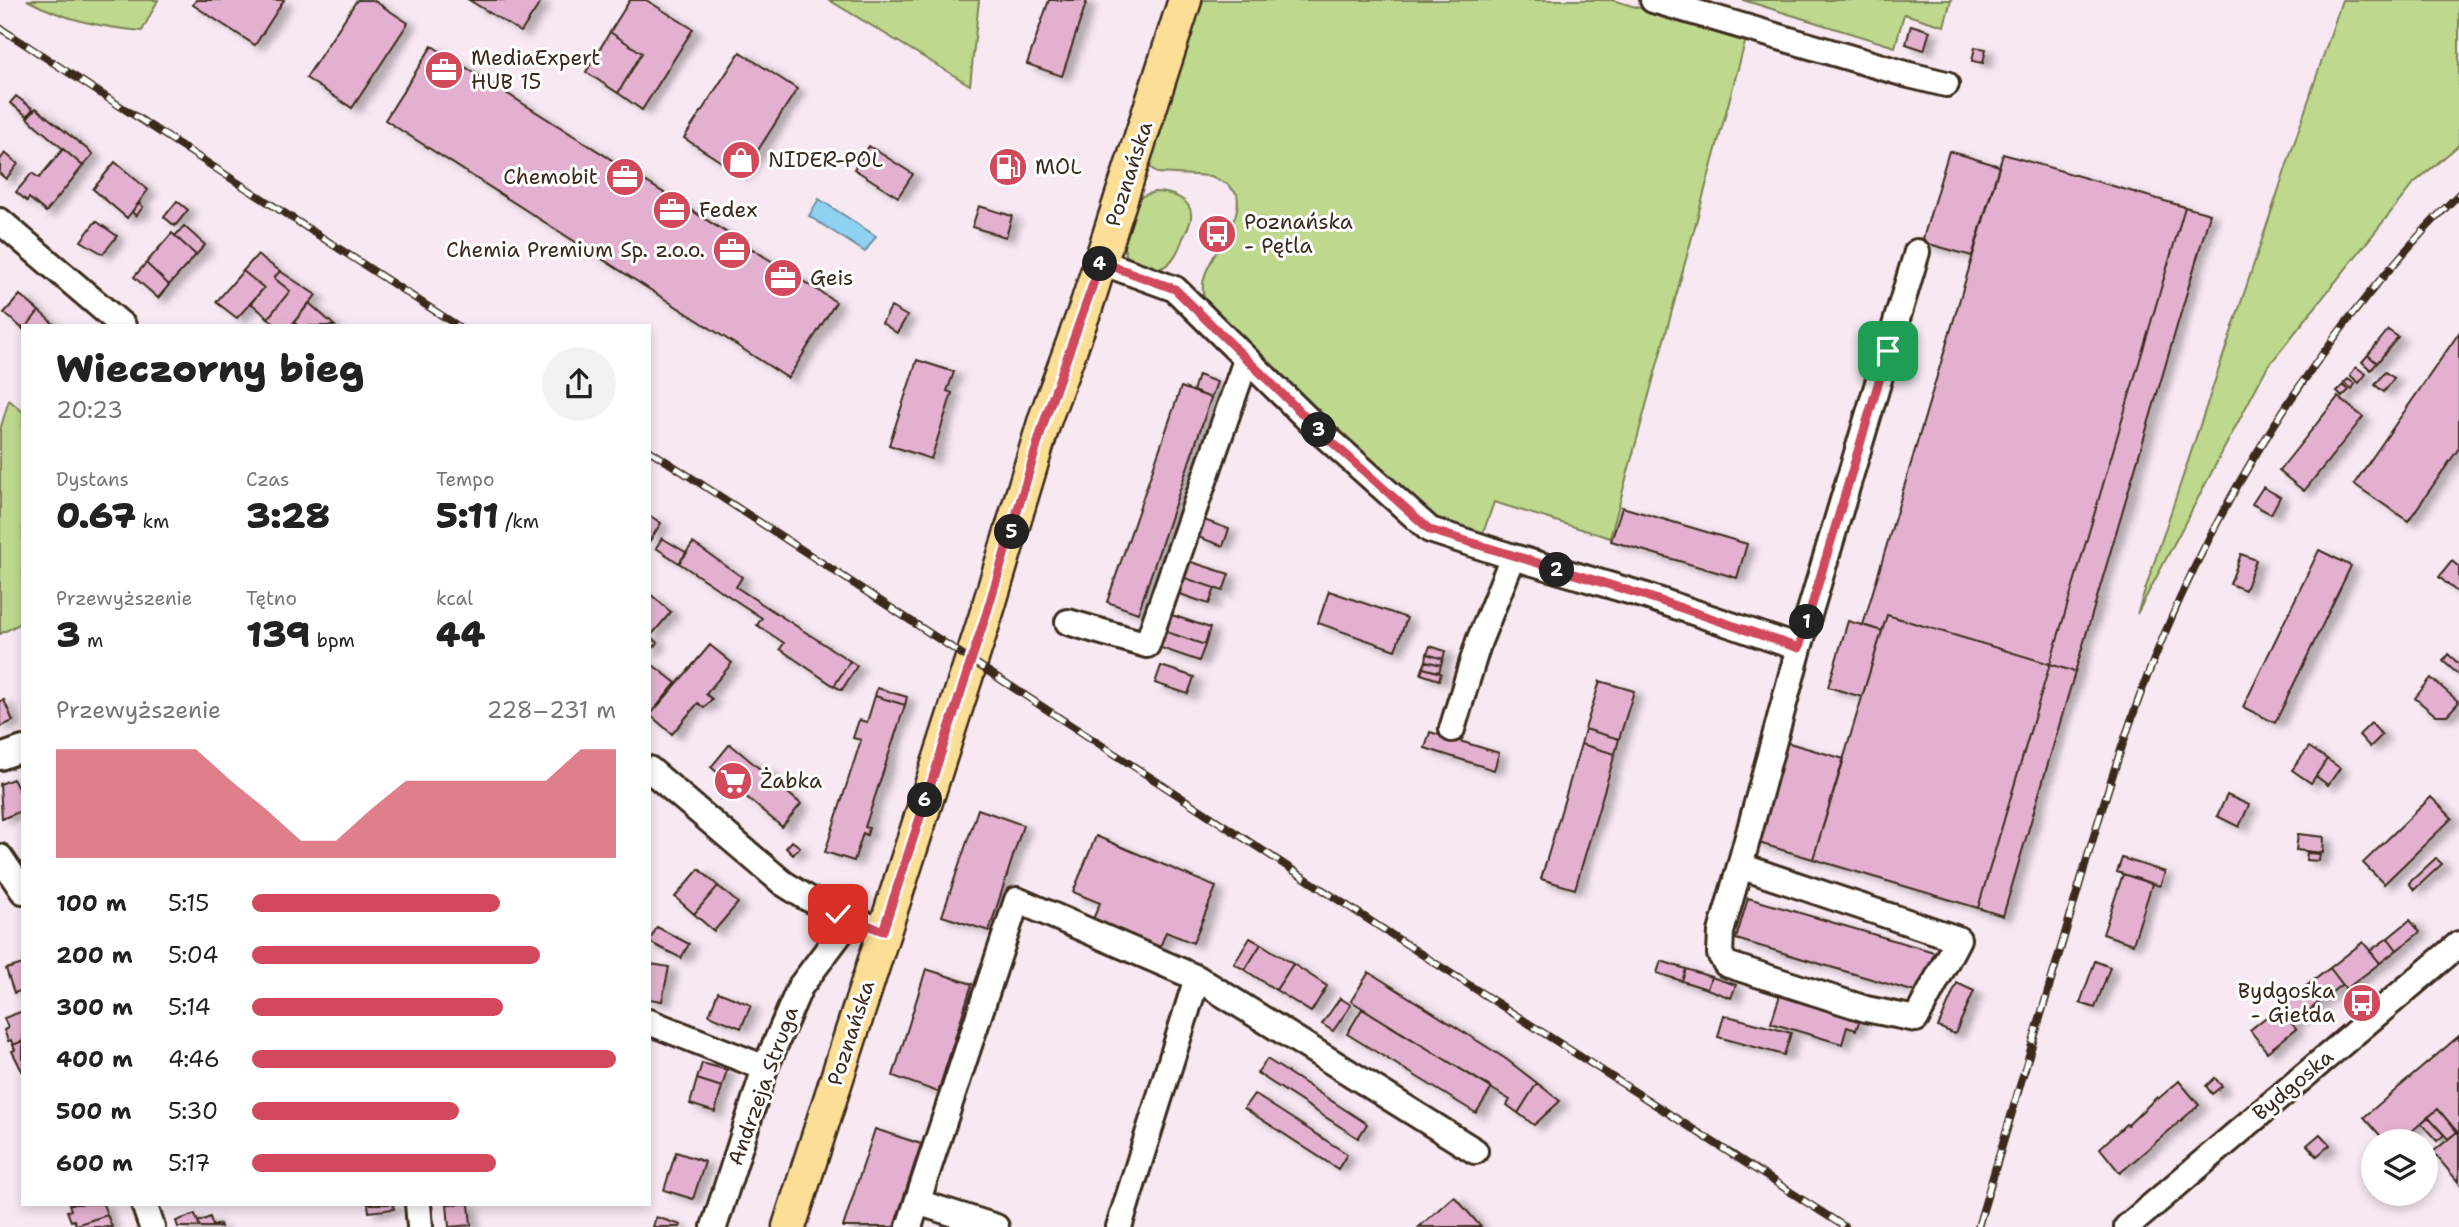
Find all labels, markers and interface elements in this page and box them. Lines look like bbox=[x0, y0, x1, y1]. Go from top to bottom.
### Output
place label: MediaExpert HUB 15 bbox=[471, 44, 600, 96]
office icon: MediaExpert HUB 15 bbox=[423, 49, 465, 91]
street label: Poznańska bbox=[1099, 118, 1159, 230]
shop icon: NIDER-POL bbox=[720, 139, 762, 181]
place label: NIDER-POL bbox=[768, 146, 883, 174]
fuel station icon: MOL bbox=[987, 146, 1029, 188]
place label: MOL bbox=[1035, 153, 1082, 181]
office icon: Chemobit bbox=[604, 156, 646, 198]
place label: Chemobit bbox=[503, 163, 598, 191]
office icon: Fedex bbox=[651, 189, 693, 231]
place label: Fedex bbox=[699, 196, 758, 224]
place label: Poznańska - Pętla bbox=[1244, 208, 1353, 260]
bus stop icon: Poznańska - Pętla bbox=[1196, 213, 1238, 255]
office icon: Chemia Premium Sp. z.o.o. bbox=[711, 229, 753, 271]
place label: Chemia Premium Sp. z.o.o. bbox=[446, 236, 705, 264]
pin: 4 bbox=[1082, 246, 1118, 282]
text: 4 bbox=[1093, 251, 1106, 276]
office icon: Geis bbox=[762, 257, 804, 299]
place label: Geis bbox=[810, 264, 853, 292]
pin bbox=[1858, 321, 1918, 381]
icon: arrive bbox=[1869, 332, 1907, 370]
text: Wieczorny bieg bbox=[56, 343, 364, 394]
button: share bbox=[542, 347, 616, 421]
text: 20:23 bbox=[56, 395, 123, 425]
pin: 3 bbox=[1302, 412, 1336, 448]
text: 3 bbox=[1312, 417, 1325, 442]
text: Dystans bbox=[56, 467, 129, 492]
text: Czas bbox=[246, 467, 289, 492]
text: Tempo bbox=[436, 467, 495, 492]
text: 0.67 bbox=[56, 492, 136, 539]
text: 3:28 bbox=[246, 492, 330, 539]
text: 5:11 bbox=[436, 492, 499, 539]
text: km bbox=[136, 509, 169, 534]
text: /km bbox=[499, 509, 539, 534]
pin: 5 bbox=[995, 514, 1030, 550]
text: 5 bbox=[1006, 519, 1017, 544]
pin: 2 bbox=[1540, 552, 1574, 588]
text: 2 bbox=[1550, 557, 1563, 582]
text: Przewyższenie bbox=[56, 586, 192, 611]
text: Tętno bbox=[246, 586, 297, 611]
text: kcal bbox=[436, 586, 473, 611]
pin: 1 bbox=[1790, 604, 1825, 640]
text: 1 bbox=[1802, 609, 1811, 634]
text: 3 bbox=[56, 611, 81, 658]
text: 139 bbox=[246, 611, 310, 658]
text: 44 bbox=[436, 611, 485, 658]
text: m bbox=[81, 628, 103, 653]
text: bpm bbox=[310, 628, 355, 653]
text: Przewyższenie bbox=[56, 695, 221, 725]
text: 228–231 m bbox=[486, 695, 616, 725]
supermarket icon: Żabka bbox=[712, 760, 754, 802]
place label: Żabka bbox=[760, 767, 822, 795]
pin: 6 bbox=[908, 782, 942, 818]
text: 6 bbox=[918, 787, 931, 812]
pin bbox=[808, 884, 868, 944]
text: 100 m bbox=[56, 888, 127, 918]
text: 5:15 bbox=[168, 888, 209, 918]
icon: check bbox=[819, 895, 857, 933]
text: 200 m bbox=[56, 940, 133, 970]
text: 5:04 bbox=[168, 940, 218, 970]
street label: Poznańska bbox=[821, 977, 881, 1089]
place label: Bydgoska - Giełda bbox=[2238, 977, 2335, 1029]
bus stop icon: Bydgoska - Giełda bbox=[2341, 982, 2383, 1024]
text: 300 m bbox=[56, 992, 133, 1022]
text: 5:14 bbox=[168, 992, 211, 1022]
street label: Andrzeja Struga bbox=[721, 1003, 805, 1169]
street label: Bydgoska bbox=[2247, 1043, 2339, 1127]
text: 400 m bbox=[56, 1044, 133, 1074]
text: 4:46 bbox=[168, 1044, 220, 1074]
text: 500 m bbox=[56, 1096, 131, 1126]
text: 5:30 bbox=[168, 1096, 218, 1126]
map controls bbox=[2361, 1129, 2438, 1206]
button: layers bbox=[2361, 1129, 2438, 1206]
text: 600 m bbox=[56, 1148, 133, 1178]
text: 5:17 bbox=[168, 1148, 210, 1178]

